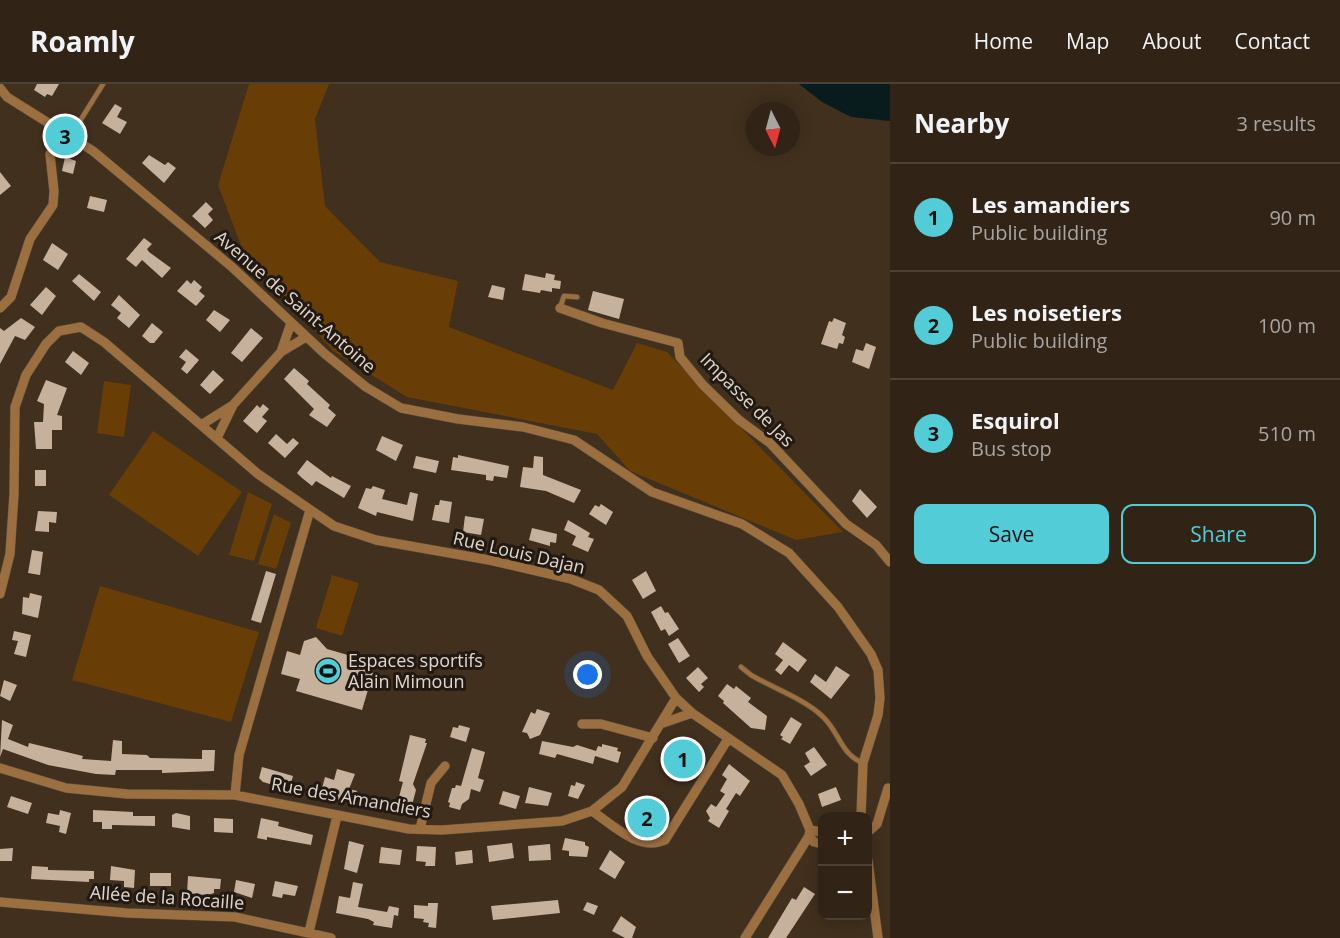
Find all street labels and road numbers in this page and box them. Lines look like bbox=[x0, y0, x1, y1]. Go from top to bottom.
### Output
street label: Avenue de Saint-Antoine bbox=[210, 225, 381, 378]
street label: Impasse de Jas bbox=[695, 347, 800, 452]
street label: Rue Louis Dajan bbox=[451, 525, 588, 579]
street label: Rue des Amandiers bbox=[269, 771, 433, 823]
street label: Allée de la Rocaille bbox=[89, 880, 245, 914]

